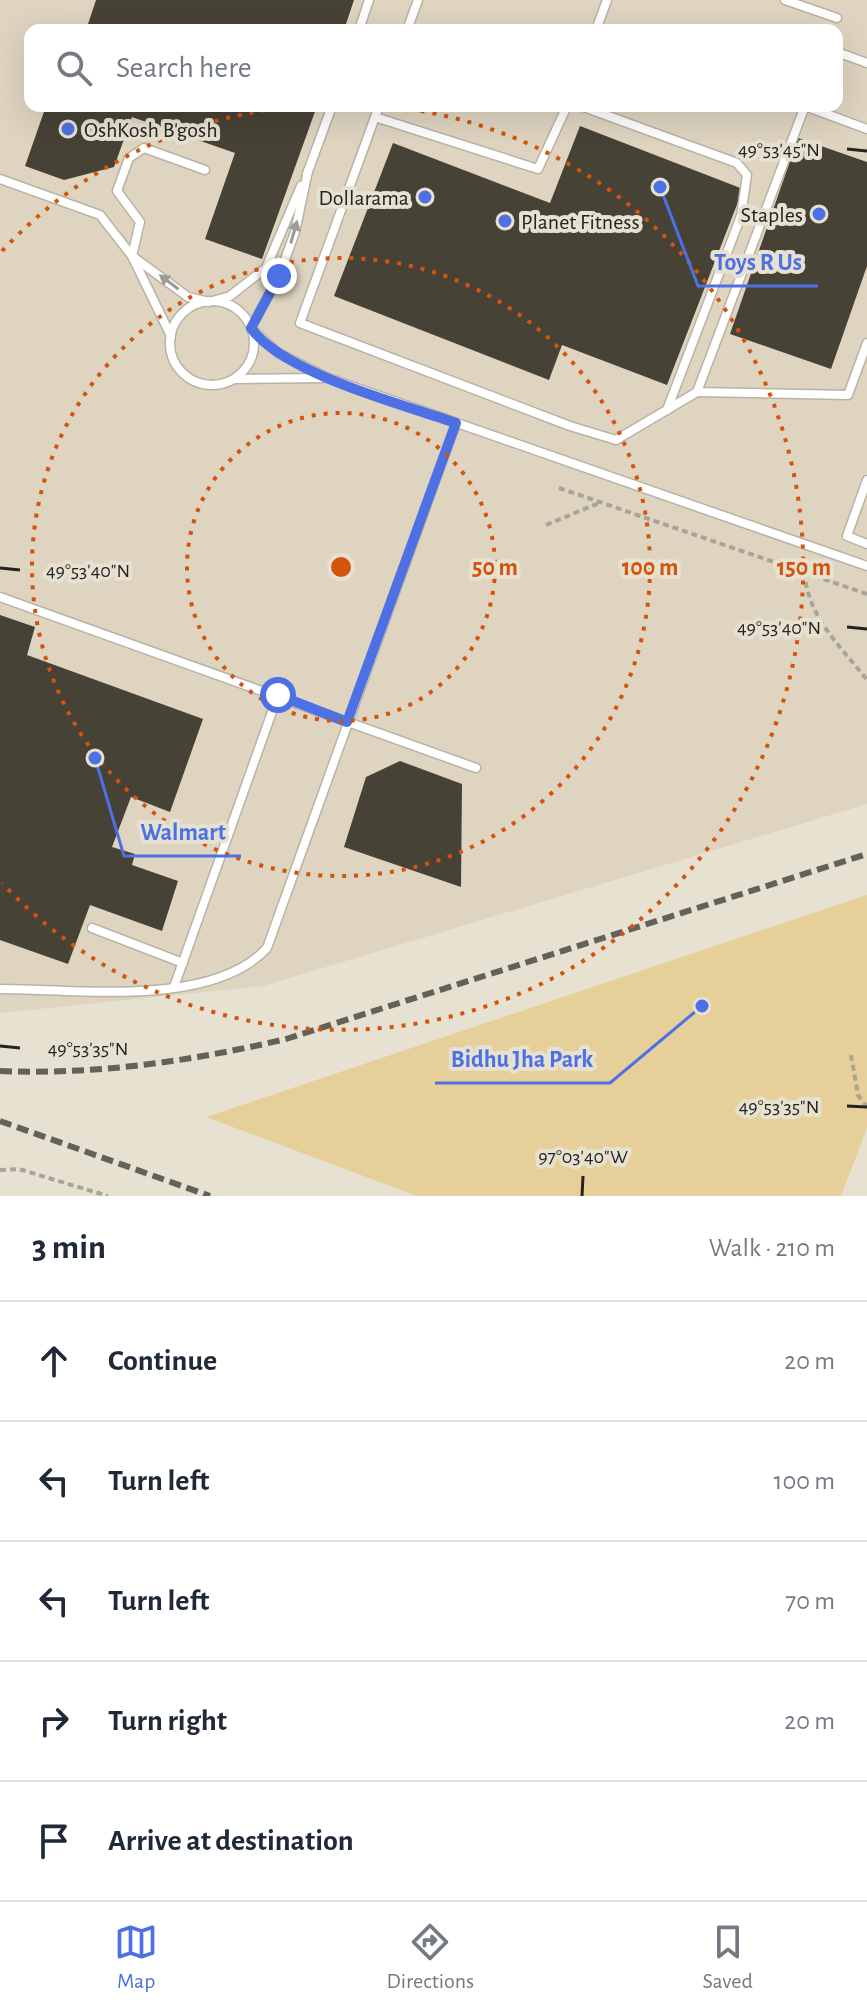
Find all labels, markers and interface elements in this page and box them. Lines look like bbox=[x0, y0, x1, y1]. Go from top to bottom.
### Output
search box bbox=[24, 24, 843, 112]
icon: search bbox=[52, 46, 96, 90]
text: Search here bbox=[116, 53, 252, 83]
place label: OshKosh B'gosh bbox=[84, 119, 218, 141]
marker: OshKosh B'gosh bbox=[59, 120, 77, 138]
text: 49°53'45"N bbox=[738, 140, 820, 160]
place label: Dollarama bbox=[319, 187, 409, 209]
marker: Dollarama bbox=[416, 188, 434, 206]
place label: Staples bbox=[741, 204, 803, 226]
marker: Staples bbox=[810, 205, 828, 223]
place label: Planet Fitness bbox=[521, 211, 640, 233]
marker: Planet Fitness bbox=[496, 212, 514, 230]
one-way arrow bbox=[288, 220, 301, 244]
callout: Toys R Us bbox=[698, 238, 818, 286]
text: Toys R Us bbox=[714, 251, 802, 275]
route end bbox=[261, 258, 297, 294]
one-way arrow bbox=[159, 275, 179, 291]
centre of rings bbox=[327, 553, 355, 581]
text: 50 m bbox=[472, 556, 518, 580]
text: 100 m bbox=[622, 556, 678, 580]
text: 150 m bbox=[777, 556, 831, 580]
text: 49°53'40"N bbox=[46, 561, 130, 581]
text: 49°53'40"N bbox=[737, 618, 821, 638]
route start bbox=[260, 677, 296, 713]
callout: Walmart bbox=[124, 808, 241, 856]
text: Walmart bbox=[140, 821, 226, 845]
callout: Bidhu Jha Park bbox=[435, 1035, 610, 1083]
text: 49°53'35"N bbox=[48, 1039, 128, 1059]
text: Bidhu Jha Park bbox=[451, 1048, 593, 1072]
text: 49°53'35"N bbox=[739, 1097, 819, 1117]
text: 97°03'40"W bbox=[538, 1147, 628, 1167]
text: 3 min bbox=[32, 1231, 106, 1265]
text: Walk · 210 m bbox=[709, 1235, 835, 1261]
icon: ahead bbox=[32, 1339, 76, 1383]
text: Continue bbox=[108, 1346, 217, 1376]
text: 20 m bbox=[784, 1348, 835, 1374]
icon: left bbox=[32, 1459, 76, 1503]
text: Turn left bbox=[108, 1466, 209, 1496]
text: 100 m bbox=[774, 1468, 835, 1494]
icon: left bbox=[32, 1579, 76, 1623]
text: Turn left bbox=[108, 1586, 209, 1616]
text: 70 m bbox=[785, 1588, 835, 1614]
icon: right bbox=[32, 1699, 76, 1743]
text: Turn right bbox=[108, 1706, 227, 1736]
text: 20 m bbox=[784, 1708, 835, 1734]
icon: arrive bbox=[32, 1819, 76, 1863]
text: Arrive at destination bbox=[108, 1826, 354, 1856]
tab: Map bbox=[114, 1920, 158, 1994]
tab: Directions bbox=[386, 1920, 474, 1994]
tab: Saved bbox=[702, 1920, 753, 1994]

